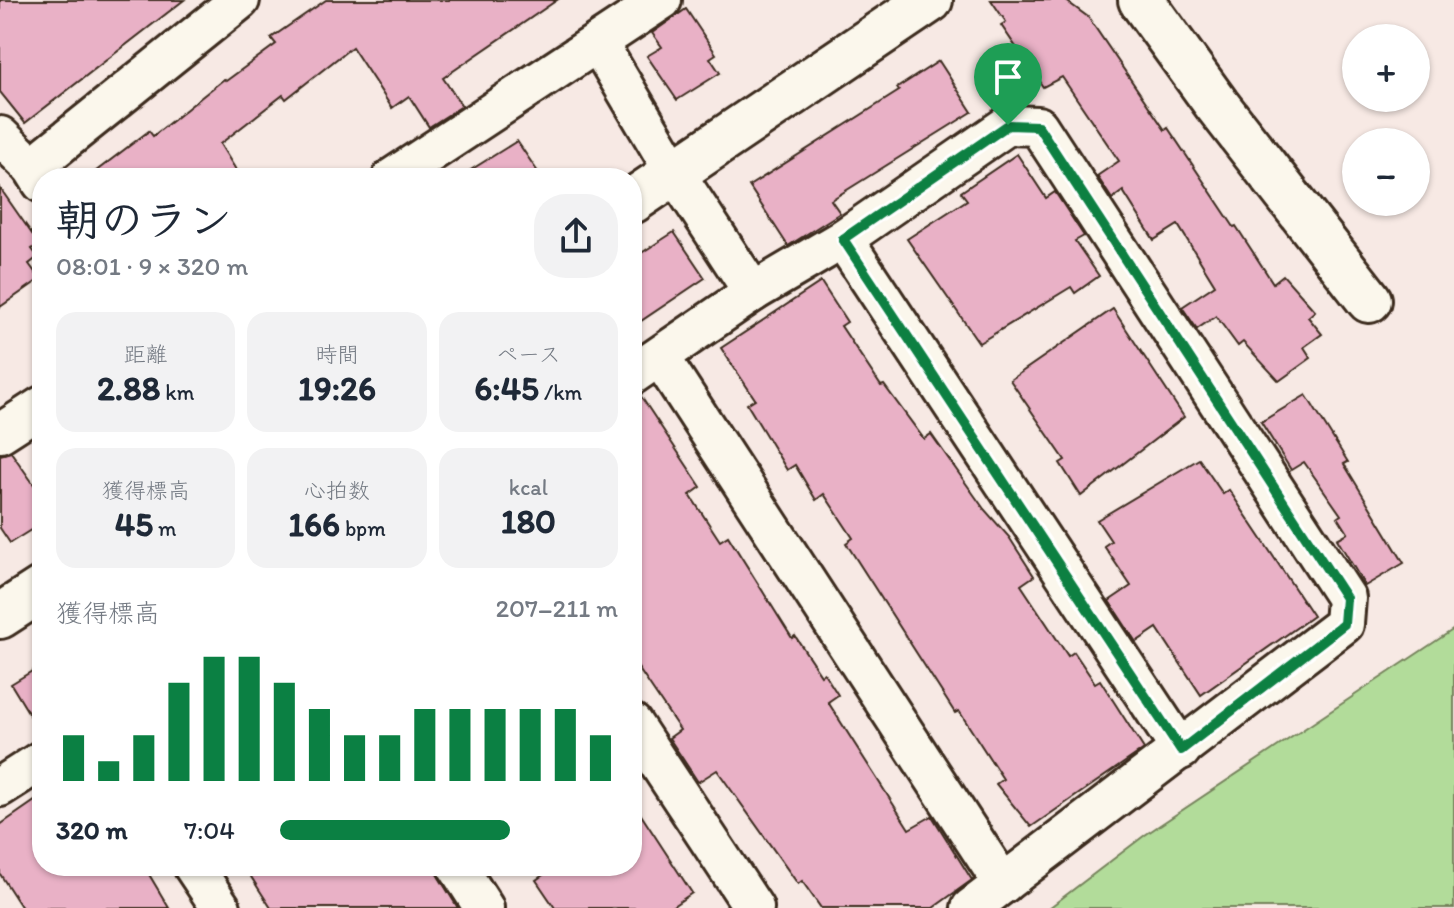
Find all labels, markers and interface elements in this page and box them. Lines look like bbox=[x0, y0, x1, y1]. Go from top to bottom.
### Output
map controls bbox=[1342, 24, 1430, 216]
button: + bbox=[1342, 24, 1430, 112]
pin bbox=[974, 43, 1042, 125]
icon: arrive bbox=[986, 55, 1030, 99]
button: − bbox=[1342, 128, 1430, 216]
text: 朝のラン bbox=[56, 193, 232, 246]
button: share bbox=[534, 194, 618, 278]
text: 08:01 · 9 × 320 m bbox=[56, 250, 248, 282]
text: 距離 bbox=[124, 341, 168, 368]
text: 時間 bbox=[315, 341, 359, 368]
text: ペース bbox=[496, 341, 561, 368]
text: 2.88 bbox=[97, 368, 160, 409]
text: 19:26 bbox=[298, 368, 376, 409]
text: 6:45 bbox=[474, 368, 539, 409]
text: km bbox=[160, 379, 194, 406]
text: /km bbox=[539, 379, 582, 406]
text: kcal bbox=[509, 474, 548, 501]
text: 獲得標高 bbox=[102, 477, 190, 504]
text: 心拍数 bbox=[304, 477, 370, 504]
text: 180 bbox=[501, 501, 556, 542]
text: 45 bbox=[115, 504, 153, 545]
text: 166 bbox=[288, 504, 340, 545]
text: m bbox=[153, 515, 177, 542]
text: bpm bbox=[340, 515, 386, 542]
text: 207–211 m bbox=[495, 592, 618, 624]
text: 獲得標高 bbox=[56, 597, 160, 629]
text: 320 m bbox=[56, 814, 128, 846]
text: 7:04 bbox=[184, 814, 235, 846]

